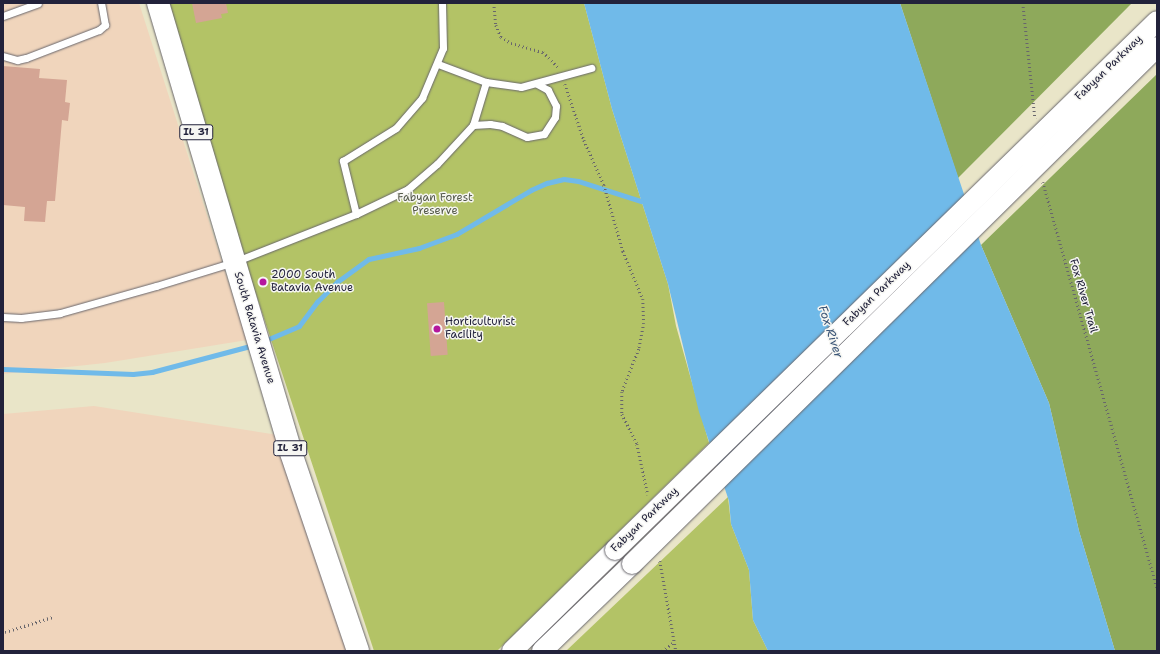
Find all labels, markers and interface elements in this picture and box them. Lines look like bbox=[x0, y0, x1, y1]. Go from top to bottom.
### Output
street label: Fabyan Parkway bbox=[1073, 33, 1145, 103]
road number: IL 31 bbox=[179, 124, 213, 140]
park label: Fabyan Forest Preserve bbox=[397, 192, 473, 218]
street label: Fox River Trail bbox=[1066, 257, 1100, 335]
street label: Fabyan Parkway bbox=[841, 259, 913, 329]
place label: 2000 South Batavia Avenue bbox=[271, 269, 353, 295]
street label: South Batavia Avenue bbox=[231, 270, 277, 386]
marker: 2000 South Batavia Avenue bbox=[258, 277, 268, 287]
water label: Fox River bbox=[815, 304, 845, 360]
place label: Horticulturist Facility bbox=[445, 316, 515, 342]
marker: Horticulturist Facility bbox=[432, 324, 442, 334]
road number: IL 31 bbox=[273, 440, 307, 456]
street label: Fabyan Parkway bbox=[609, 485, 681, 555]

